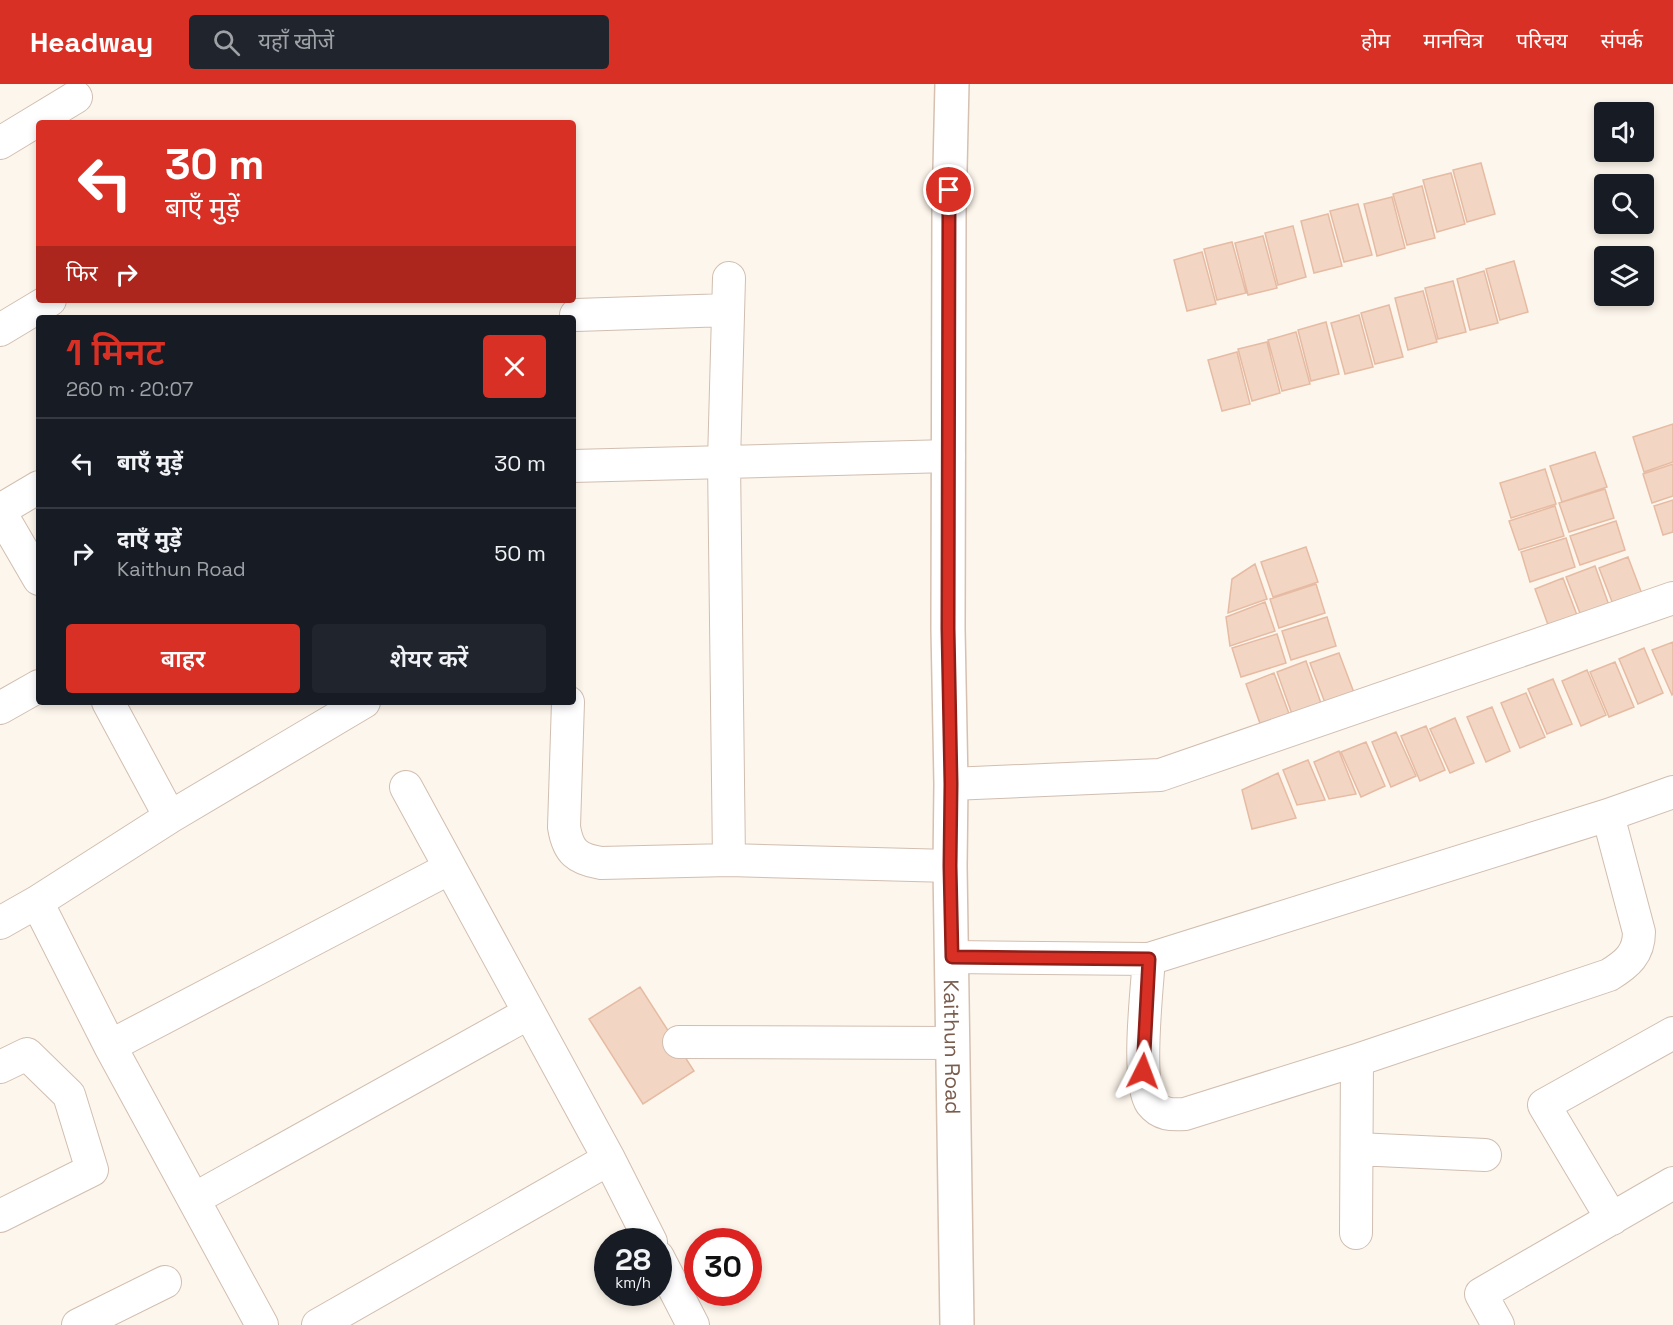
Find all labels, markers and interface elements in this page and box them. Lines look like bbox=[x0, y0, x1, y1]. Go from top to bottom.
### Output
search box bbox=[189, 15, 609, 69]
text: Headway bbox=[30, 24, 153, 60]
icon: search bbox=[210, 26, 243, 59]
text: यहाँ खोजें bbox=[258, 27, 334, 55]
text: होम bbox=[1361, 27, 1390, 54]
text: मानचित्र bbox=[1423, 27, 1483, 54]
text: परिचय bbox=[1516, 27, 1568, 54]
text: संपर्क bbox=[1601, 27, 1643, 54]
map controls bbox=[1594, 102, 1654, 306]
button: sound bbox=[1594, 102, 1654, 162]
text: 30 m bbox=[165, 138, 264, 191]
icon: left bbox=[66, 144, 144, 222]
pin bbox=[923, 164, 974, 215]
icon: arrive bbox=[932, 173, 965, 206]
button: search bbox=[1594, 174, 1654, 234]
text: बाएँ मुड़ें bbox=[165, 190, 240, 225]
button: layers bbox=[1594, 246, 1654, 306]
icon: right bbox=[110, 258, 143, 291]
text: फिर bbox=[66, 259, 98, 287]
text: 1 मिनट bbox=[66, 330, 165, 376]
button: close bbox=[483, 335, 546, 398]
text: 260 m · 20:07 bbox=[66, 376, 193, 402]
icon: left bbox=[66, 447, 99, 480]
text: बाएँ मुड़ें bbox=[117, 448, 183, 476]
text: 30 m bbox=[494, 449, 546, 477]
text: दाएँ मुड़ें bbox=[117, 525, 182, 553]
icon: right bbox=[66, 537, 99, 570]
text: 50 m bbox=[494, 539, 546, 567]
text: Kaithun Road bbox=[117, 556, 246, 582]
button: बाहर bbox=[66, 624, 300, 693]
button: शेयर करें bbox=[312, 624, 546, 693]
street label: Kaithun Road bbox=[938, 979, 967, 1115]
position arrow bbox=[1111, 1039, 1175, 1103]
speed limit sign: 30 bbox=[684, 1228, 762, 1306]
text: 28 bbox=[615, 1240, 651, 1279]
text: km/h bbox=[615, 1273, 651, 1292]

